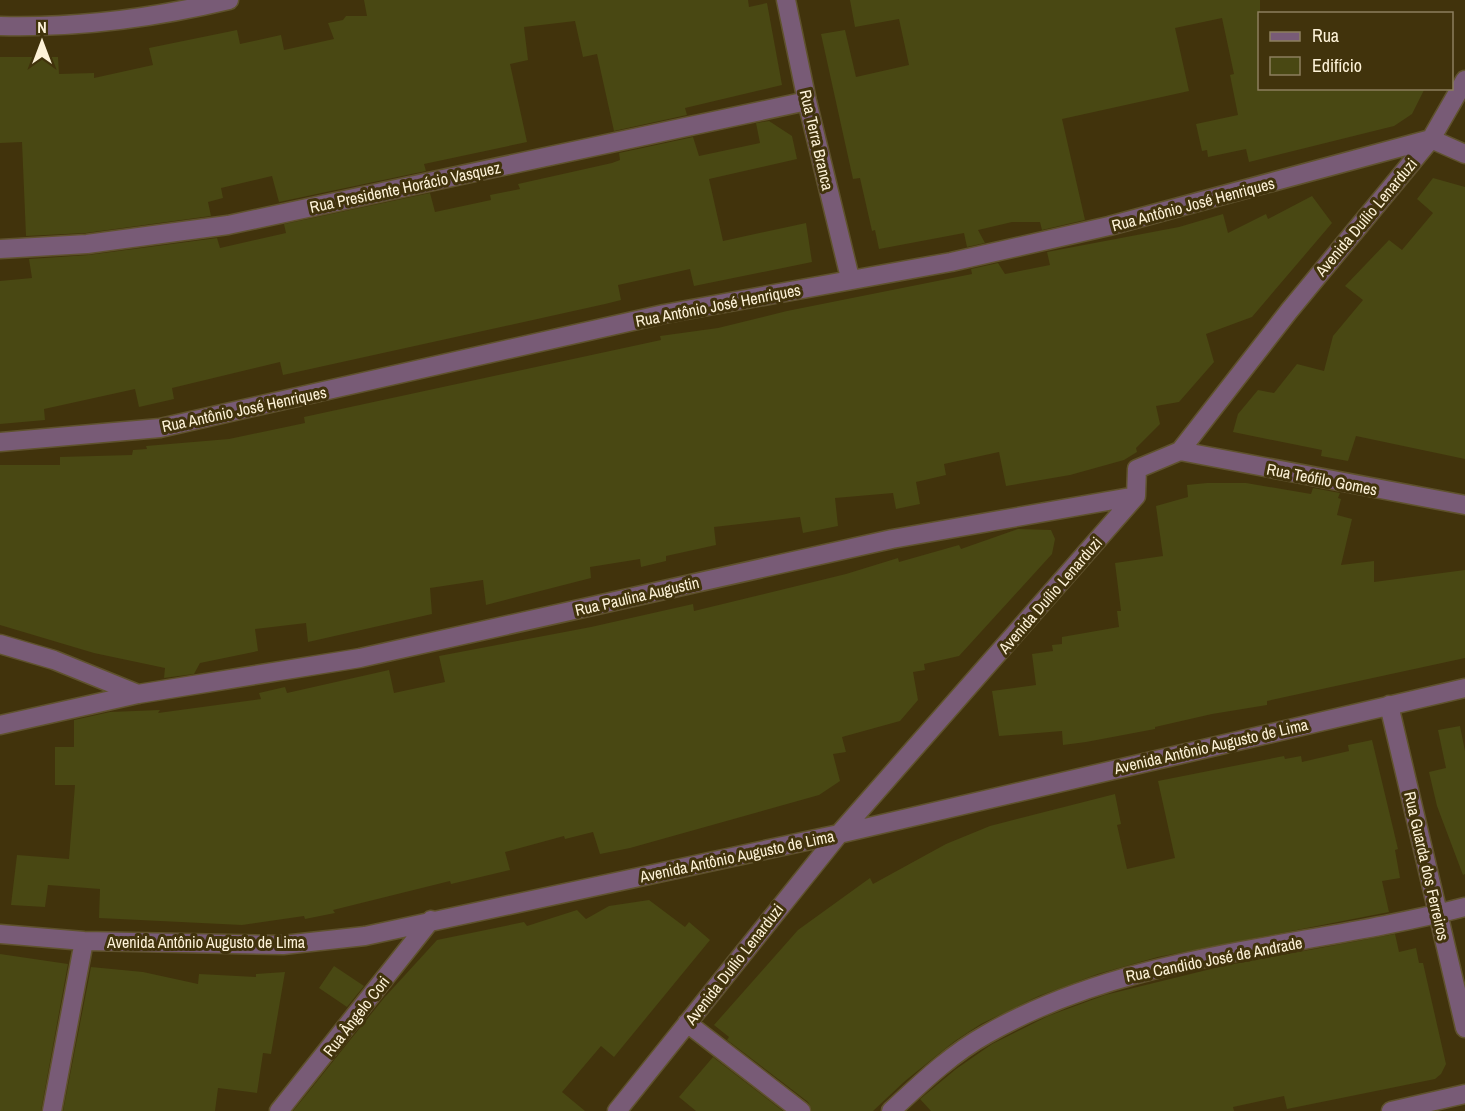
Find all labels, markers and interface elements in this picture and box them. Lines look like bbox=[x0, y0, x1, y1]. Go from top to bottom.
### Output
north arrow bbox=[12, 12, 72, 72]
legend bbox=[1258, 12, 1453, 90]
text: N bbox=[37, 16, 47, 38]
text: Rua bbox=[1312, 23, 1339, 48]
text: Edifício bbox=[1312, 53, 1362, 78]
street label: Rua Terra Branca bbox=[795, 88, 839, 193]
street label: Avenida Duílio Lenarduzi bbox=[1309, 153, 1422, 281]
street label: Rua Presidente Horácio Vasquez bbox=[308, 156, 503, 218]
street label: Rua Antônio José Henriques bbox=[1109, 172, 1277, 236]
street label: Rua Antônio José Henriques bbox=[634, 278, 802, 332]
street label: Rua Antônio José Henriques bbox=[160, 381, 328, 437]
street label: Rua Teófilo Gomes bbox=[1265, 458, 1379, 500]
street label: Avenida Duílio Lenarduzi bbox=[993, 532, 1107, 659]
street label: Rua Paulina Augustin bbox=[573, 571, 701, 621]
street label: Avenida Antônio Augusto de Lima bbox=[1111, 713, 1311, 779]
street label: Rua Guarda dos Ferreiros bbox=[1399, 789, 1455, 943]
street label: Avenida Antônio Augusto de Lima bbox=[637, 824, 837, 888]
street label: Avenida Duílio Lenarduzi bbox=[679, 899, 788, 1030]
street label: Avenida Antônio Augusto de Lima bbox=[106, 931, 306, 953]
street label: Rua Candido José de Andrade bbox=[1124, 931, 1304, 987]
street label: Rua Ângelo Cori bbox=[318, 971, 394, 1061]

